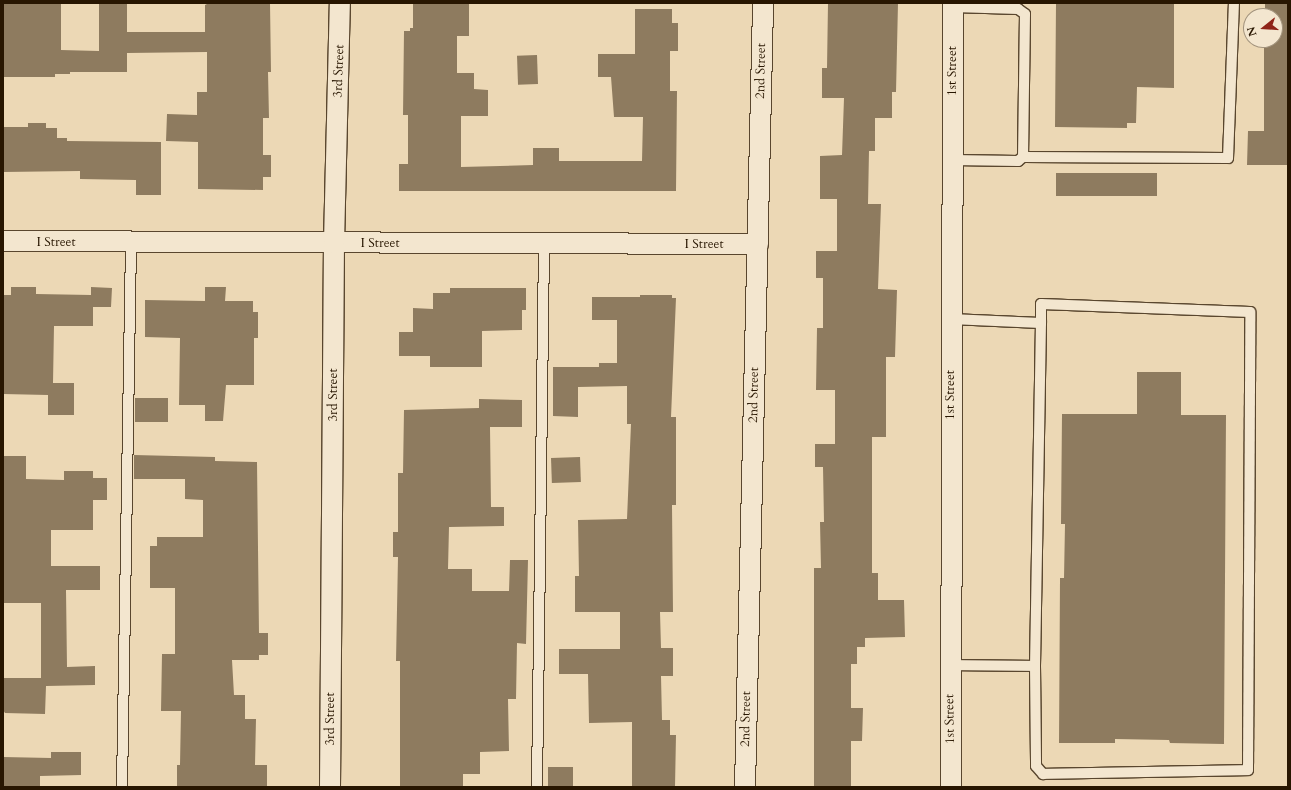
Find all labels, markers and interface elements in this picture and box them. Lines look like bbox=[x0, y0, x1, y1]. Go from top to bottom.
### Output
north arrow bbox=[1243, 8, 1283, 48]
text: N bbox=[1243, 25, 1261, 38]
street label: 2nd Street bbox=[753, 43, 769, 99]
street label: 3rd Street bbox=[330, 44, 348, 98]
street label: 1st Street bbox=[944, 46, 960, 96]
street label: I Street bbox=[36, 234, 76, 250]
street label: I Street bbox=[360, 235, 400, 251]
street label: I Street bbox=[684, 236, 724, 252]
street label: 2nd Street bbox=[746, 367, 762, 423]
street label: 3rd Street bbox=[325, 368, 341, 422]
street label: 1st Street bbox=[942, 370, 958, 420]
street label: 2nd Street bbox=[738, 691, 754, 747]
street label: 3rd Street bbox=[322, 692, 338, 746]
street label: 1st Street bbox=[942, 694, 958, 744]

